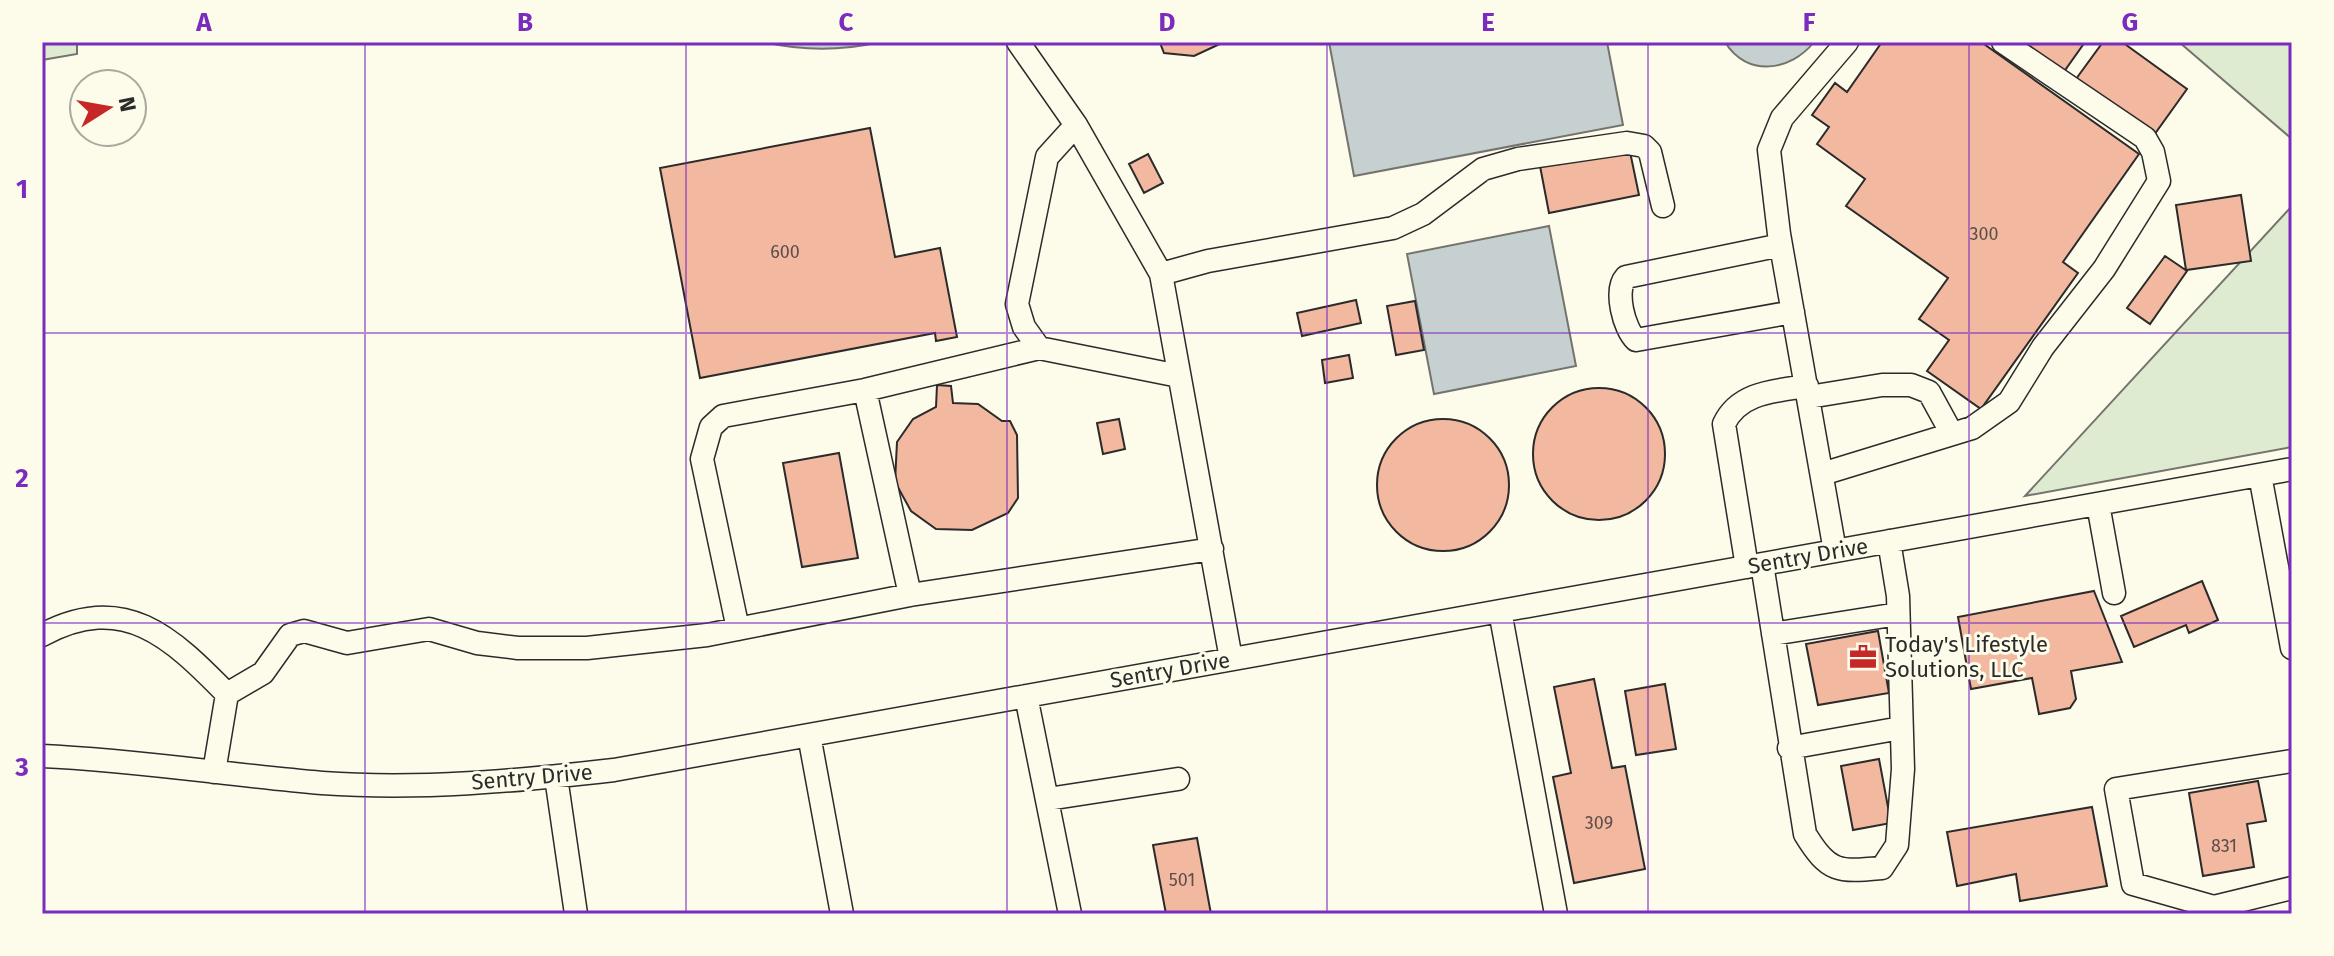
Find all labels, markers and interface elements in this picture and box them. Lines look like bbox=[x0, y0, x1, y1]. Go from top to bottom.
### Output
text: A bbox=[195, 7, 212, 38]
text: B bbox=[517, 7, 533, 38]
text: C bbox=[839, 7, 854, 38]
text: D bbox=[1159, 7, 1176, 38]
text: E bbox=[1481, 7, 1495, 38]
text: F bbox=[1803, 7, 1816, 38]
text: G bbox=[2122, 7, 2138, 38]
north arrow bbox=[68, 68, 148, 148]
text: N bbox=[112, 95, 142, 114]
text: 1 bbox=[16, 174, 28, 205]
house number: 300 bbox=[1969, 223, 1999, 245]
house number: 600 bbox=[770, 241, 800, 263]
text: 2 bbox=[15, 463, 29, 494]
street label: Sentry Drive bbox=[1746, 532, 1870, 580]
place label: Today's Lifestyle Solutions, LLC bbox=[1885, 631, 2048, 683]
office icon: Today's Lifestyle Solutions, LLC bbox=[1848, 642, 1878, 672]
street label: Sentry Drive bbox=[1108, 646, 1232, 694]
text: 3 bbox=[14, 752, 29, 783]
street label: Sentry Drive bbox=[470, 758, 594, 796]
house number: 309 bbox=[1585, 812, 1613, 834]
house number: 831 bbox=[2211, 835, 2237, 857]
house number: 501 bbox=[1169, 869, 1195, 891]

